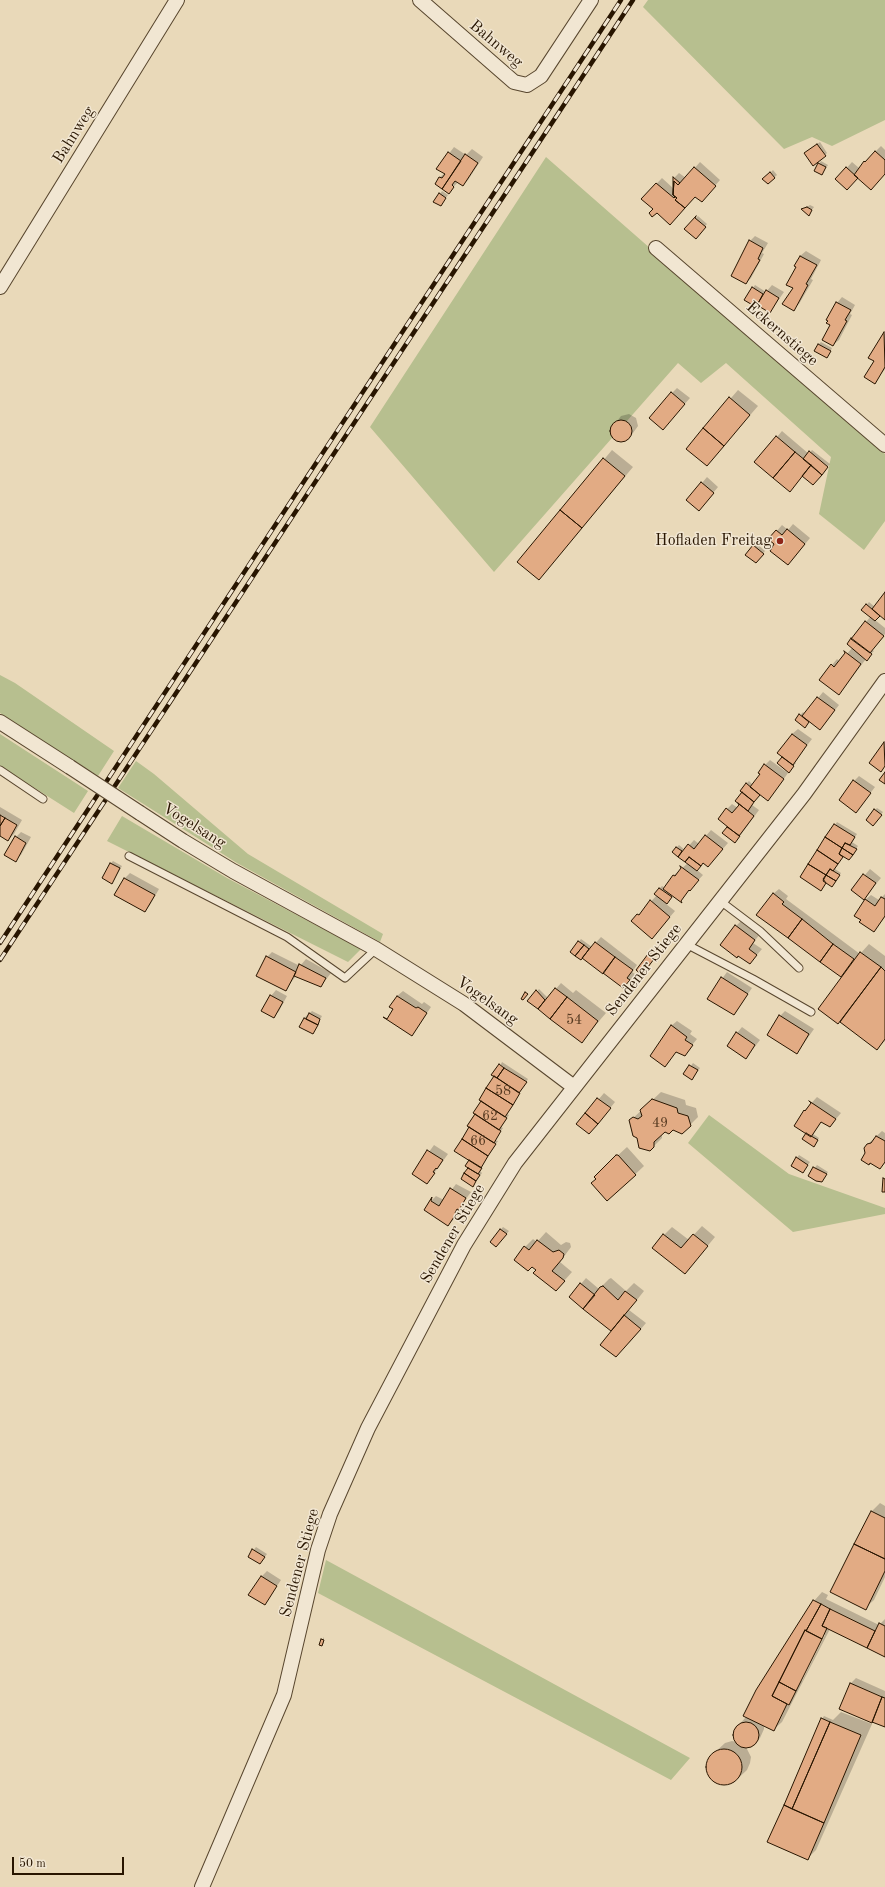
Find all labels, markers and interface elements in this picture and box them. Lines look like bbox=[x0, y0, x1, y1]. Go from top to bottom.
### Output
street label: Bahnweg bbox=[465, 16, 527, 72]
street label: Bahnweg bbox=[49, 103, 99, 167]
street label: Eckernstiege bbox=[742, 298, 822, 370]
place label: Hofladen Freitag bbox=[655, 531, 772, 551]
marker: Hofladen Freitag bbox=[775, 536, 785, 546]
street label: Vogelsang bbox=[159, 799, 229, 853]
street label: Sendener Stiege bbox=[602, 920, 686, 1020]
street label: Vogelsang bbox=[452, 973, 522, 1029]
house number: 54 bbox=[566, 1012, 582, 1028]
house number: 58 bbox=[495, 1083, 511, 1099]
house number: 62 bbox=[482, 1108, 498, 1124]
house number: 49 bbox=[652, 1115, 668, 1131]
house number: 66 bbox=[470, 1133, 486, 1149]
street label: Sendener Stiege bbox=[417, 1181, 489, 1287]
street label: Sendener Stiege bbox=[276, 1506, 324, 1620]
scale bar bbox=[14, 1849, 126, 1875]
text: 50 m bbox=[19, 1858, 46, 1870]

